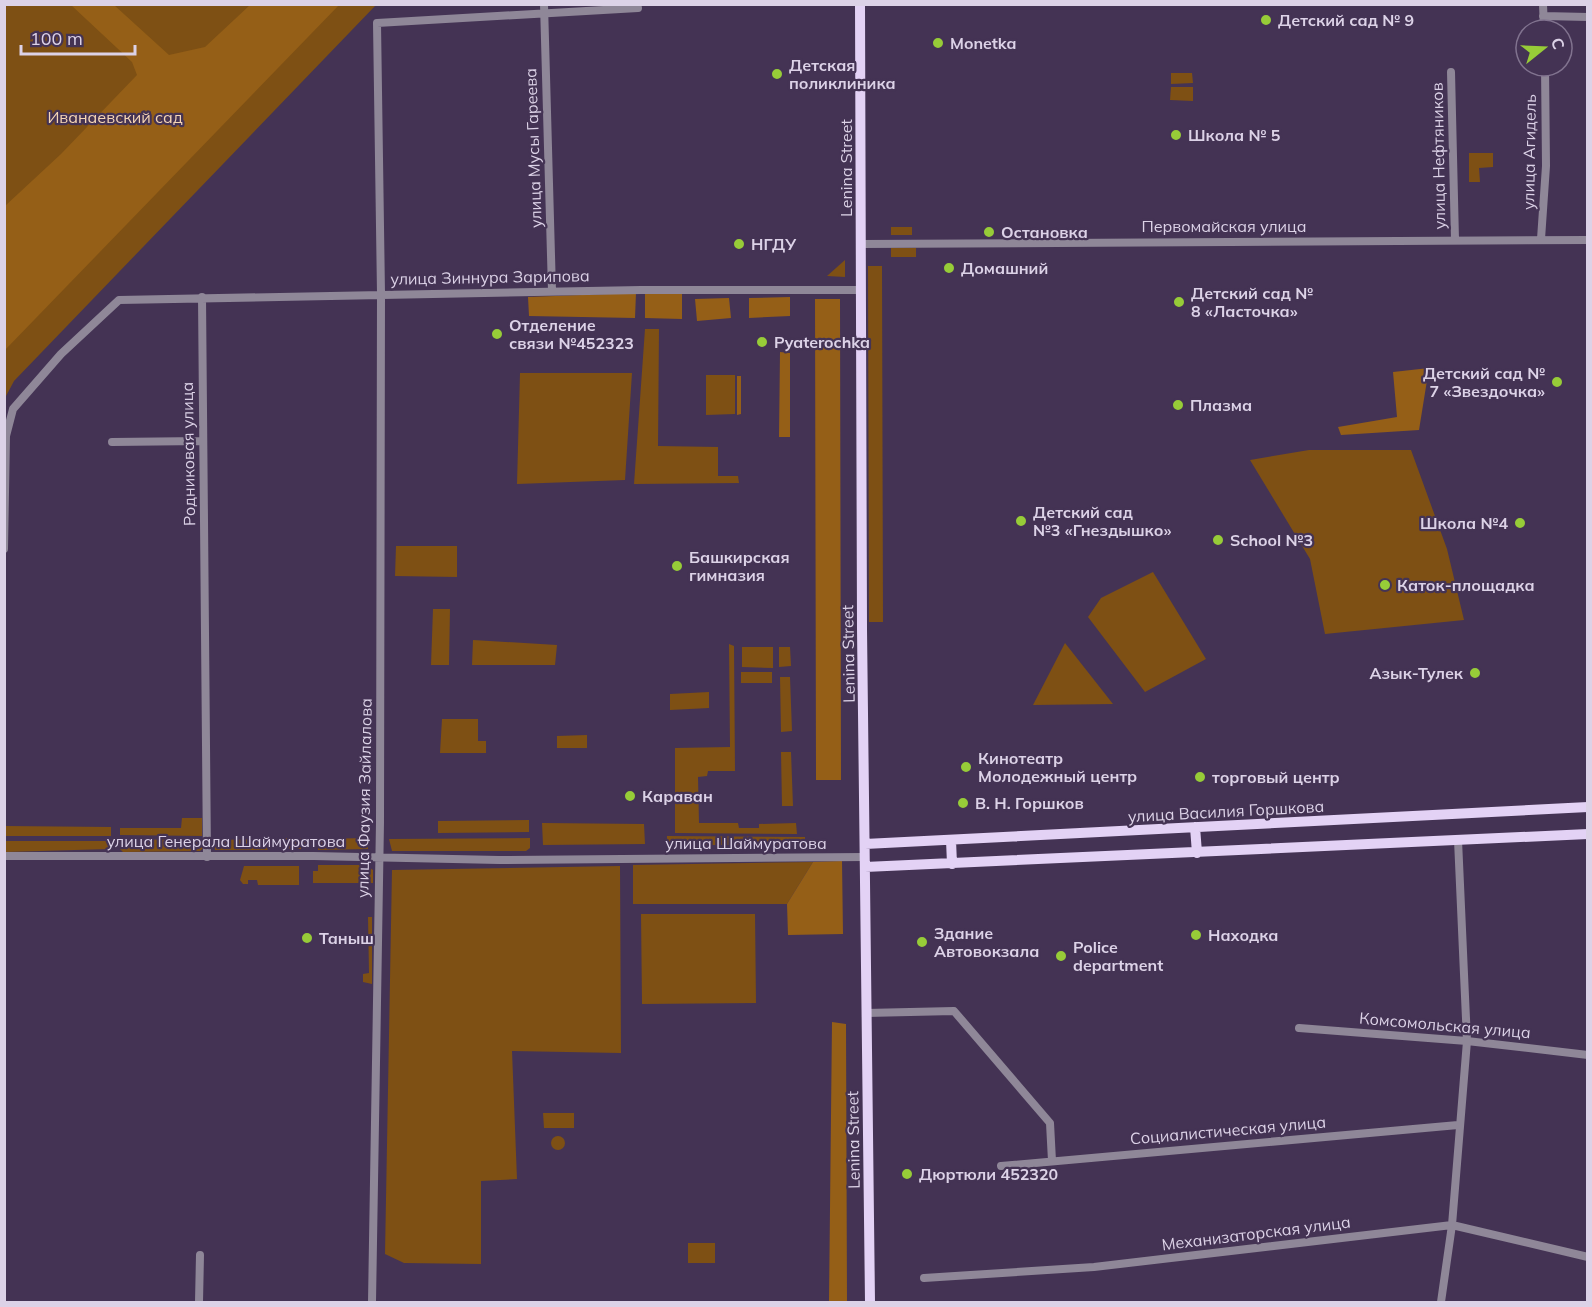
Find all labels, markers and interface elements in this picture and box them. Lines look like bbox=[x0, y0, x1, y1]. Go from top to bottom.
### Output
place label: Детский сад № 9 bbox=[1278, 10, 1414, 30]
marker: Детский сад № 9 bbox=[1259, 13, 1273, 27]
scale bar bbox=[21, 18, 135, 56]
north arrow bbox=[1514, 18, 1574, 78]
text: 100 m bbox=[30, 27, 83, 50]
place label: Monetka bbox=[950, 33, 1017, 53]
text: С bbox=[1547, 35, 1569, 52]
marker: Monetka bbox=[931, 36, 945, 50]
place label: Детская поликлиника bbox=[789, 55, 896, 93]
marker: Детская поликлиника bbox=[770, 67, 784, 81]
street label: улица Мусы Гареева bbox=[520, 68, 546, 228]
street label: улица Нефтяников bbox=[1427, 82, 1449, 230]
street label: улица Агидель bbox=[1518, 94, 1540, 210]
park label: Иванаевский сад bbox=[47, 107, 183, 127]
street label: Lenina Street bbox=[836, 119, 856, 217]
place label: Школа № 5 bbox=[1188, 125, 1281, 145]
marker: Школа № 5 bbox=[1169, 128, 1183, 142]
street label: Первомайская улица bbox=[1141, 216, 1307, 236]
place label: Остановка bbox=[1001, 222, 1088, 242]
marker: Остановка bbox=[982, 225, 996, 239]
place label: НГДУ bbox=[751, 234, 797, 254]
marker: НГДУ bbox=[732, 237, 746, 251]
place label: Домашний bbox=[961, 258, 1048, 278]
marker: Домашний bbox=[942, 261, 956, 275]
street label: улица Зиннура Зарипова bbox=[390, 265, 590, 289]
place label: Детский сад № 8 «Ласточка» bbox=[1191, 283, 1313, 321]
marker: Детский сад № 8 «Ласточка» bbox=[1172, 295, 1186, 309]
place label: Отделение связи №452323 bbox=[509, 315, 634, 353]
marker: Отделение связи №452323 bbox=[490, 327, 504, 341]
place label: Pyaterochka bbox=[774, 332, 870, 352]
marker: Pyaterochka bbox=[755, 335, 769, 349]
place label: Детский сад № 7 «Звездочка» bbox=[1423, 363, 1545, 401]
marker: Детский сад № 7 «Звездочка» bbox=[1550, 375, 1564, 389]
street label: Родниковая улица bbox=[177, 382, 199, 526]
place label: Плазма bbox=[1190, 395, 1252, 415]
marker: Плазма bbox=[1171, 398, 1185, 412]
place label: Детский сад №3 «Гнездышко» bbox=[1033, 502, 1171, 540]
place label: Школа №4 bbox=[1420, 513, 1508, 533]
marker: Детский сад №3 «Гнездышко» bbox=[1014, 514, 1028, 528]
marker: Школа №4 bbox=[1513, 516, 1527, 530]
place label: School №3 bbox=[1230, 530, 1313, 550]
marker: School №3 bbox=[1211, 533, 1225, 547]
place label: Башкирская гимназия bbox=[689, 547, 790, 585]
marker: Башкирская гимназия bbox=[670, 559, 684, 573]
place label: Каток-площадка bbox=[1397, 575, 1535, 595]
marker: Каток-площадка bbox=[1378, 578, 1392, 592]
street label: Lenina Street bbox=[837, 604, 859, 703]
place label: Азык-Тулек bbox=[1370, 663, 1464, 683]
marker: Азык-Тулек bbox=[1468, 666, 1482, 680]
street label: улица Фаузия Зайлалова bbox=[352, 698, 376, 898]
place label: Кинотеатр Молодежный центр bbox=[978, 748, 1137, 786]
marker: Кинотеатр Молодежный центр bbox=[959, 760, 973, 774]
place label: торговый центр bbox=[1212, 767, 1340, 787]
marker: торговый центр bbox=[1193, 770, 1207, 784]
place label: Караван bbox=[642, 786, 713, 806]
marker: Караван bbox=[623, 789, 637, 803]
place label: В. Н. Горшков bbox=[975, 793, 1084, 813]
marker: В. Н. Горшков bbox=[956, 796, 970, 810]
street label: улица Василия Горшкова bbox=[1127, 796, 1325, 826]
street label: улица Генерала Шаймуратова bbox=[107, 831, 345, 851]
street label: улица Шаймуратова bbox=[665, 833, 827, 853]
place label: Здание Автовокзала bbox=[934, 923, 1039, 961]
place label: Находка bbox=[1208, 925, 1278, 945]
place label: Таныш bbox=[319, 928, 374, 948]
marker: Находка bbox=[1189, 928, 1203, 942]
marker: Таныш bbox=[300, 931, 314, 945]
marker: Здание Автовокзала bbox=[915, 935, 929, 949]
place label: Police department bbox=[1073, 937, 1163, 975]
marker: Police department bbox=[1054, 949, 1068, 963]
street label: Комсомольская улица bbox=[1358, 1008, 1532, 1042]
street label: Lenina Street bbox=[842, 1090, 864, 1189]
street label: Социалистическая улица bbox=[1129, 1111, 1327, 1149]
place label: Дюртюли 452320 bbox=[919, 1164, 1058, 1184]
marker: Дюртюли 452320 bbox=[900, 1167, 914, 1181]
street label: Механизаторская улица bbox=[1160, 1211, 1352, 1255]

